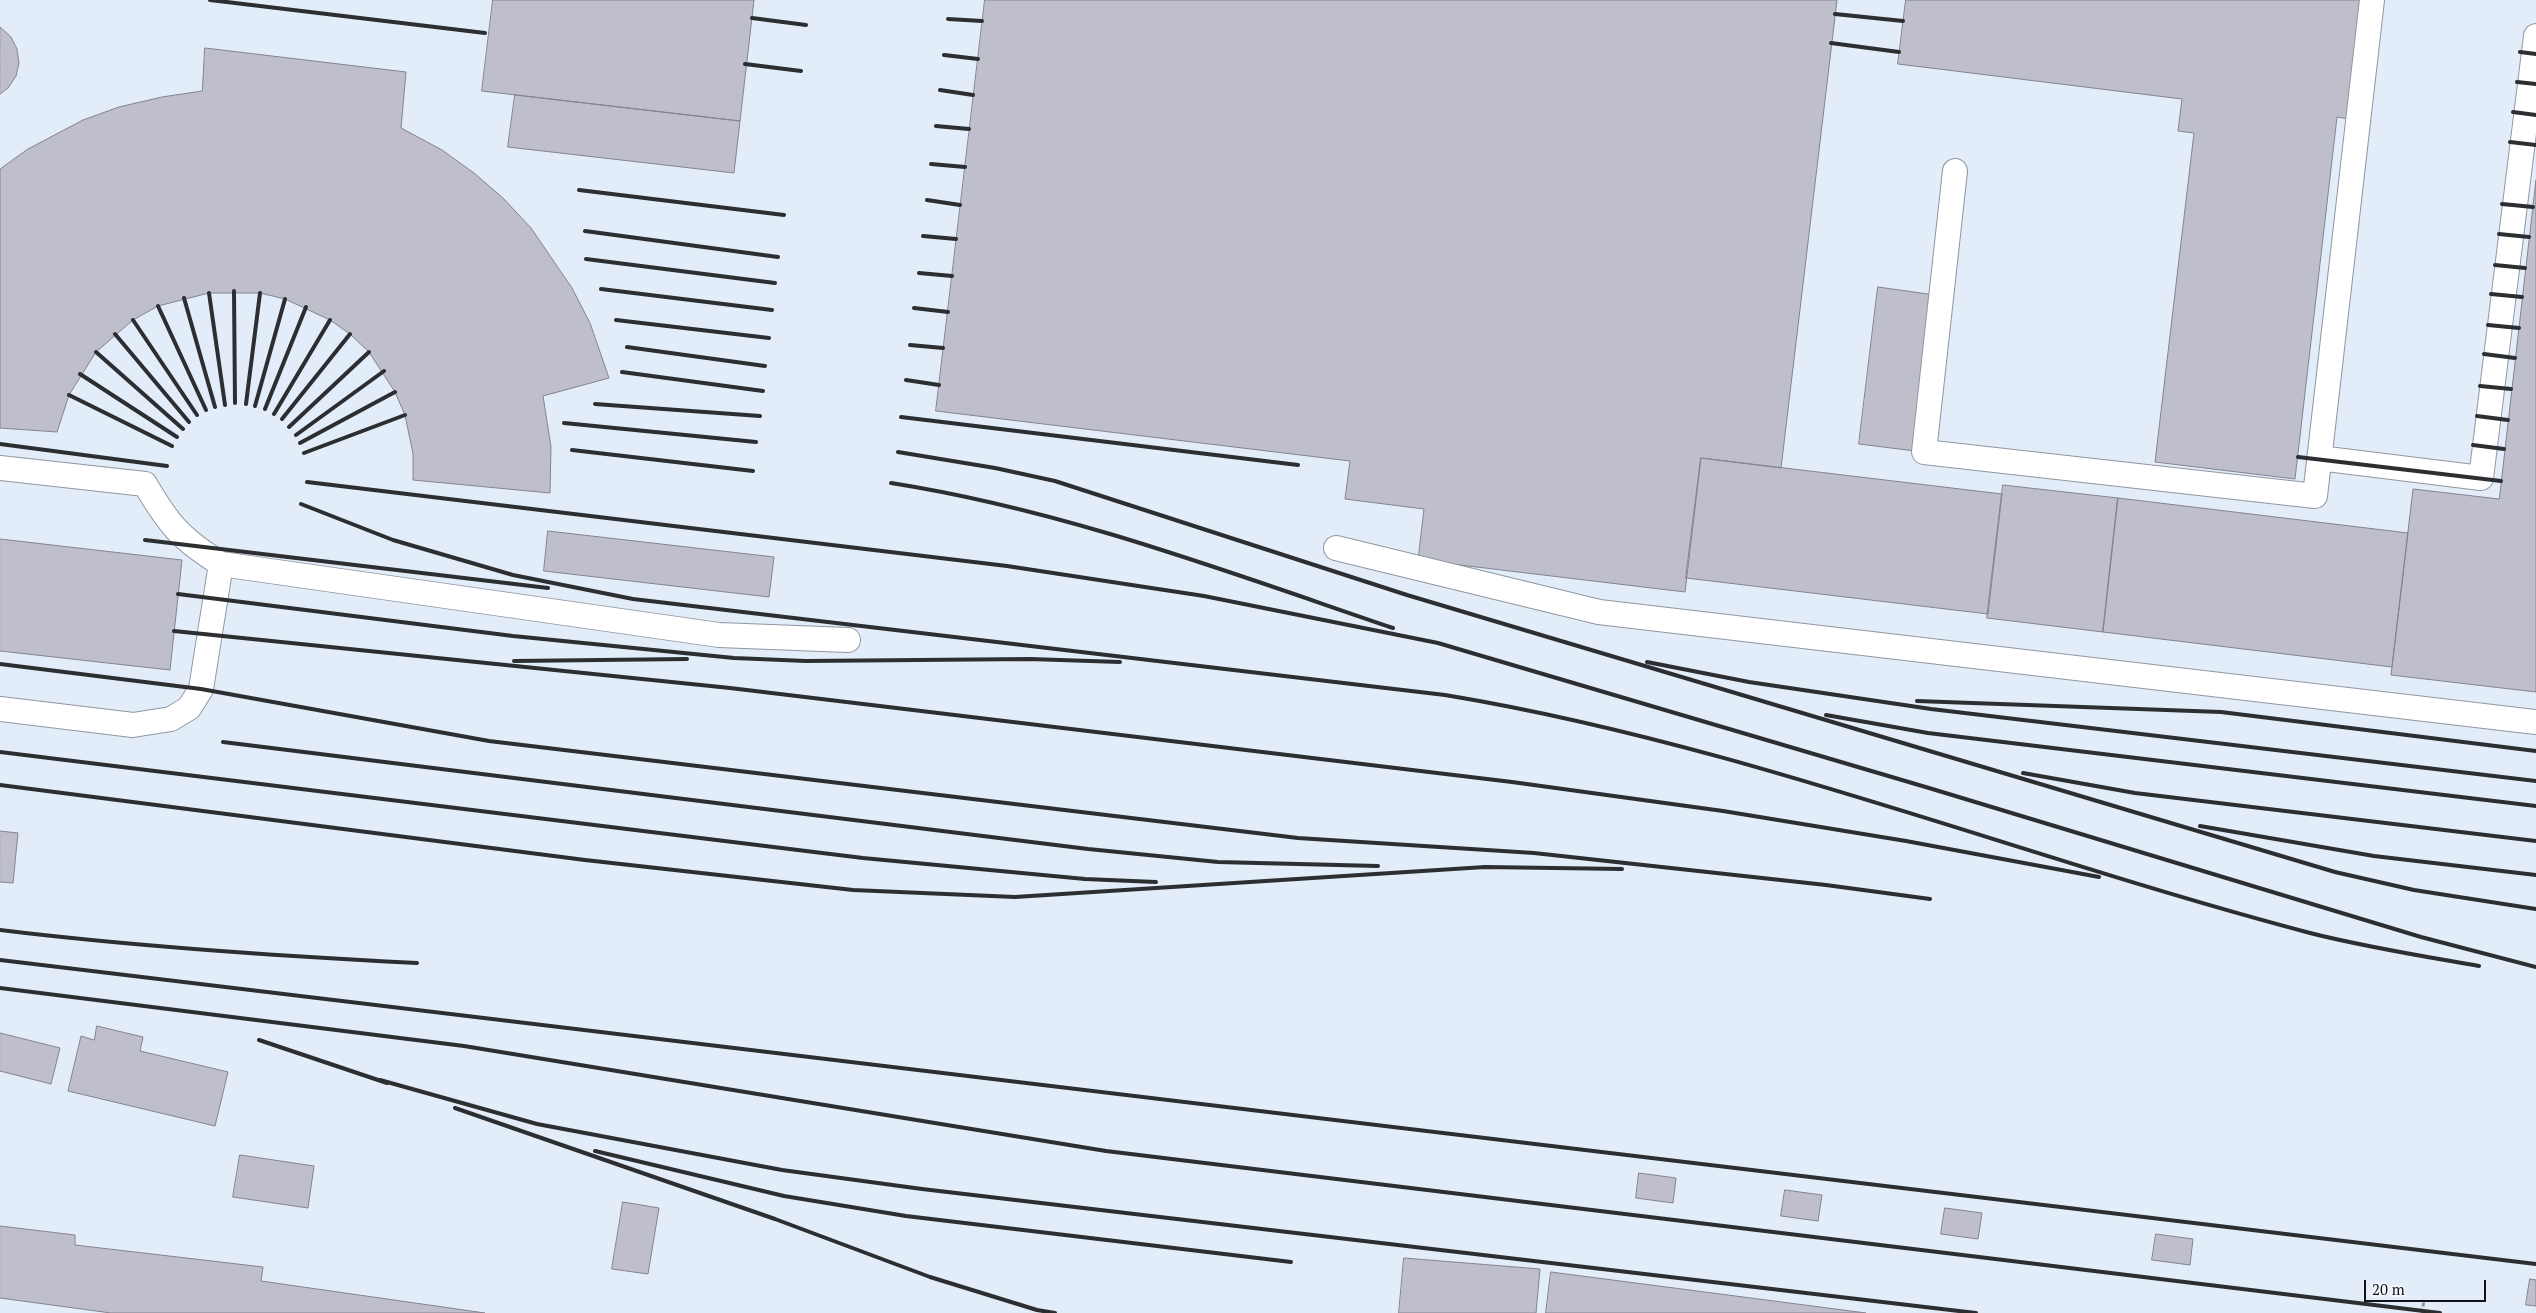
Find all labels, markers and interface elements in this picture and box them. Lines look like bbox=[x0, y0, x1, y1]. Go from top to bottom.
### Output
scale bar bbox=[2366, 1270, 2488, 1302]
text: 20 m bbox=[2372, 1279, 2405, 1299]

